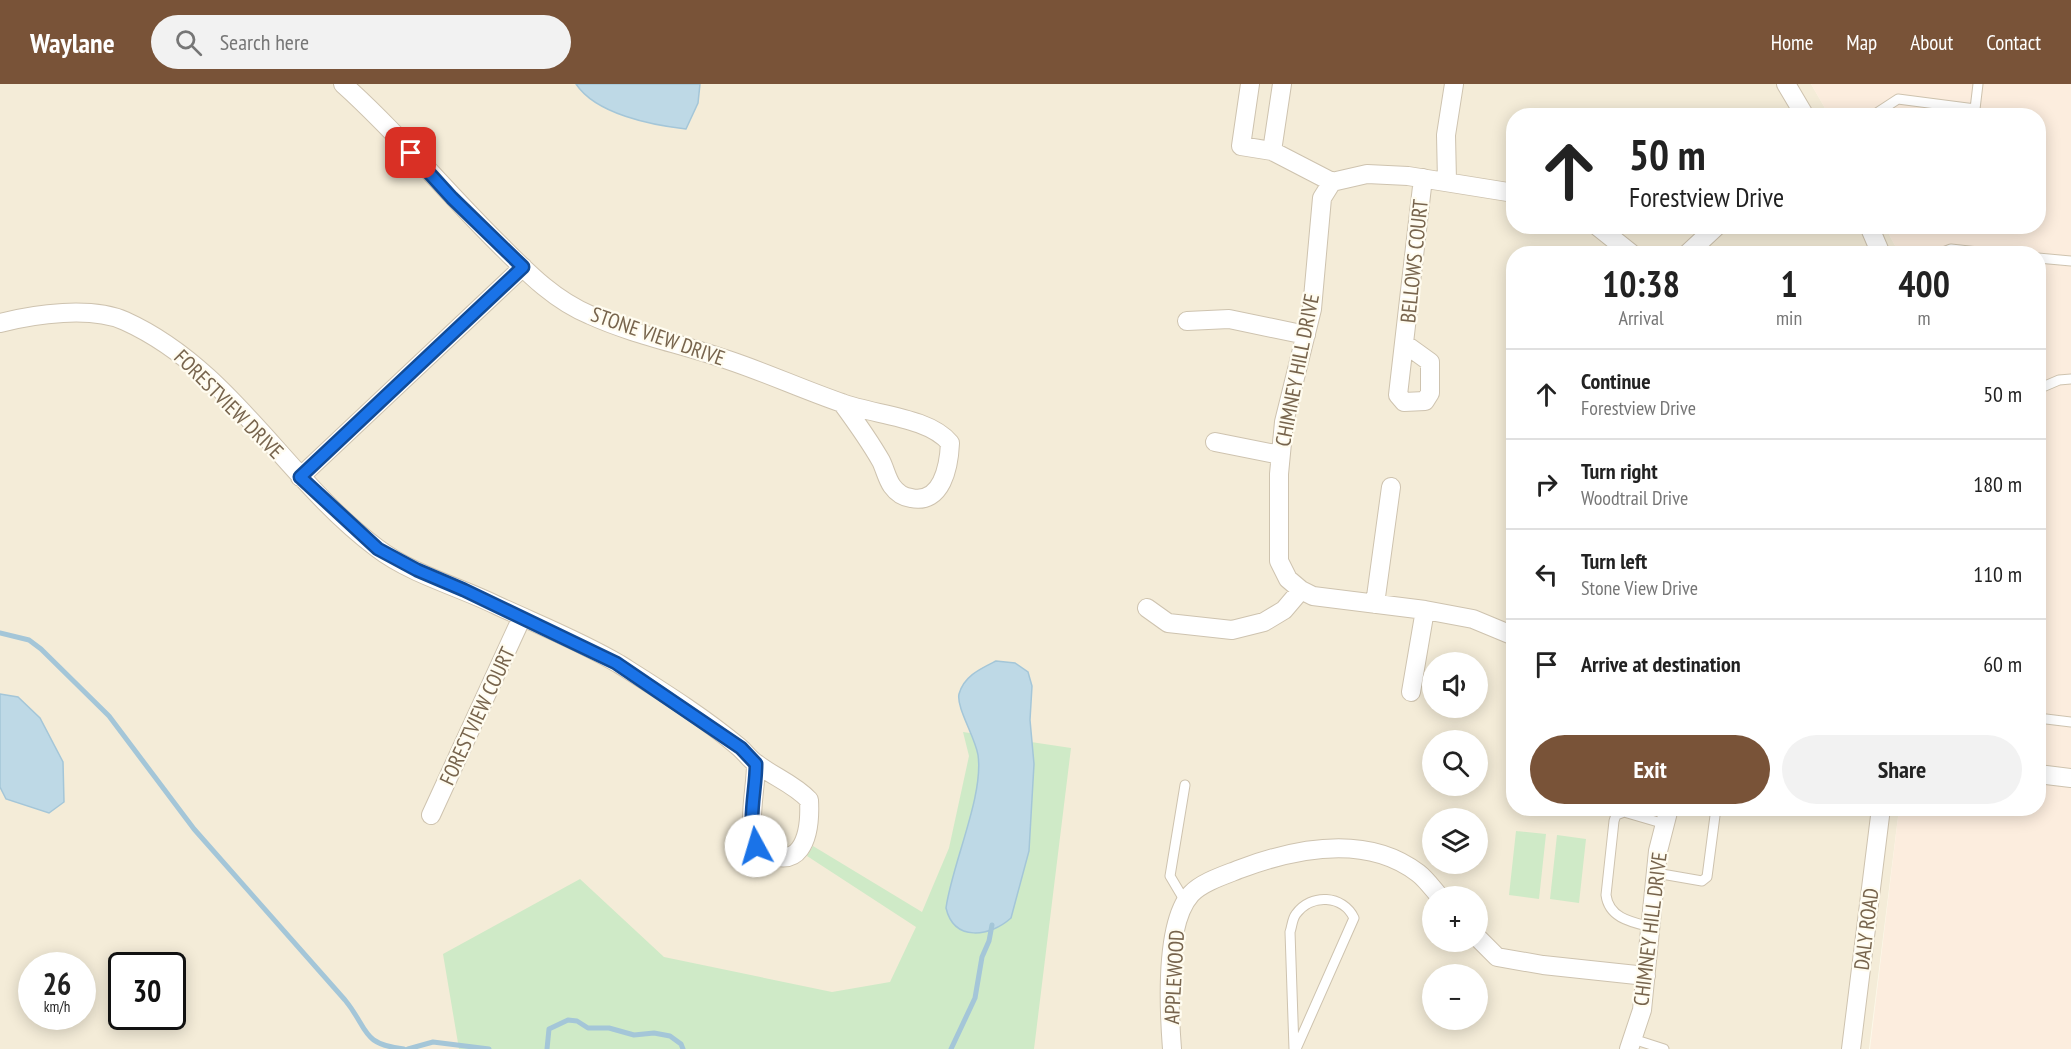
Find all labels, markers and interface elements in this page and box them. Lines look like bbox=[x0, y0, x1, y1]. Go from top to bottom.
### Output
search box bbox=[151, 15, 571, 69]
text: Waylane bbox=[30, 24, 115, 61]
icon: search bbox=[172, 26, 205, 59]
text: Search here bbox=[220, 28, 309, 56]
text: Home bbox=[1771, 29, 1813, 56]
text: Map bbox=[1846, 29, 1877, 56]
text: About bbox=[1910, 29, 1953, 56]
text: Contact bbox=[1986, 29, 2041, 56]
pin bbox=[385, 127, 436, 178]
text: 50 m bbox=[1629, 127, 1706, 182]
icon: ahead bbox=[1530, 132, 1608, 210]
icon: arrive bbox=[394, 136, 427, 169]
text: Forestview Drive bbox=[1629, 180, 1784, 214]
street label: BELLOWS COURT bbox=[1394, 197, 1434, 324]
text: 10:38 bbox=[1602, 260, 1680, 307]
text: 1 bbox=[1780, 260, 1798, 307]
text: 400 bbox=[1898, 260, 1950, 307]
street label: CHIMNEY HILL DRIVE bbox=[1269, 291, 1325, 449]
street label: STONE VIEW DRIVE bbox=[587, 300, 729, 372]
text: Arrival bbox=[1618, 305, 1664, 331]
text: min bbox=[1776, 305, 1802, 331]
text: m bbox=[1918, 305, 1931, 331]
street label: FORESTVIEW DRIVE bbox=[169, 344, 289, 464]
text: Continue bbox=[1581, 367, 1651, 395]
icon: ahead bbox=[1530, 378, 1563, 411]
text: 50 m bbox=[1983, 380, 2022, 408]
text: Forestview Drive bbox=[1581, 395, 1696, 421]
text: Turn right bbox=[1581, 457, 1658, 485]
icon: right bbox=[1530, 468, 1563, 501]
text: 180 m bbox=[1973, 470, 2022, 498]
text: Woodtrail Drive bbox=[1581, 485, 1688, 511]
text: Turn left bbox=[1581, 547, 1647, 575]
icon: left bbox=[1530, 558, 1563, 591]
text: 110 m bbox=[1973, 560, 2022, 588]
text: Stone View Drive bbox=[1581, 575, 1698, 601]
street label: FORESTVIEW COURT bbox=[433, 642, 521, 789]
icon: arrive bbox=[1530, 648, 1563, 681]
text: Arrive at destination bbox=[1581, 650, 1741, 678]
text: 60 m bbox=[1983, 650, 2022, 678]
map controls bbox=[1422, 652, 1488, 1030]
button: sound bbox=[1422, 652, 1488, 718]
button: search bbox=[1422, 730, 1488, 796]
button: Exit bbox=[1530, 735, 1770, 804]
button: Share bbox=[1782, 735, 2022, 804]
button: layers bbox=[1422, 808, 1488, 874]
position arrow bbox=[724, 814, 788, 878]
street label: CHIMNEY HILL DRIVE bbox=[1627, 850, 1673, 1008]
button: + bbox=[1422, 886, 1488, 952]
street label: DALY ROAD bbox=[1848, 886, 1884, 972]
street label: APPLEWOOD bbox=[1158, 929, 1190, 1025]
speed limit sign: 30 bbox=[108, 952, 186, 1030]
text: 26 bbox=[43, 964, 71, 1003]
button: − bbox=[1422, 964, 1488, 1030]
text: km/h bbox=[44, 997, 70, 1016]

